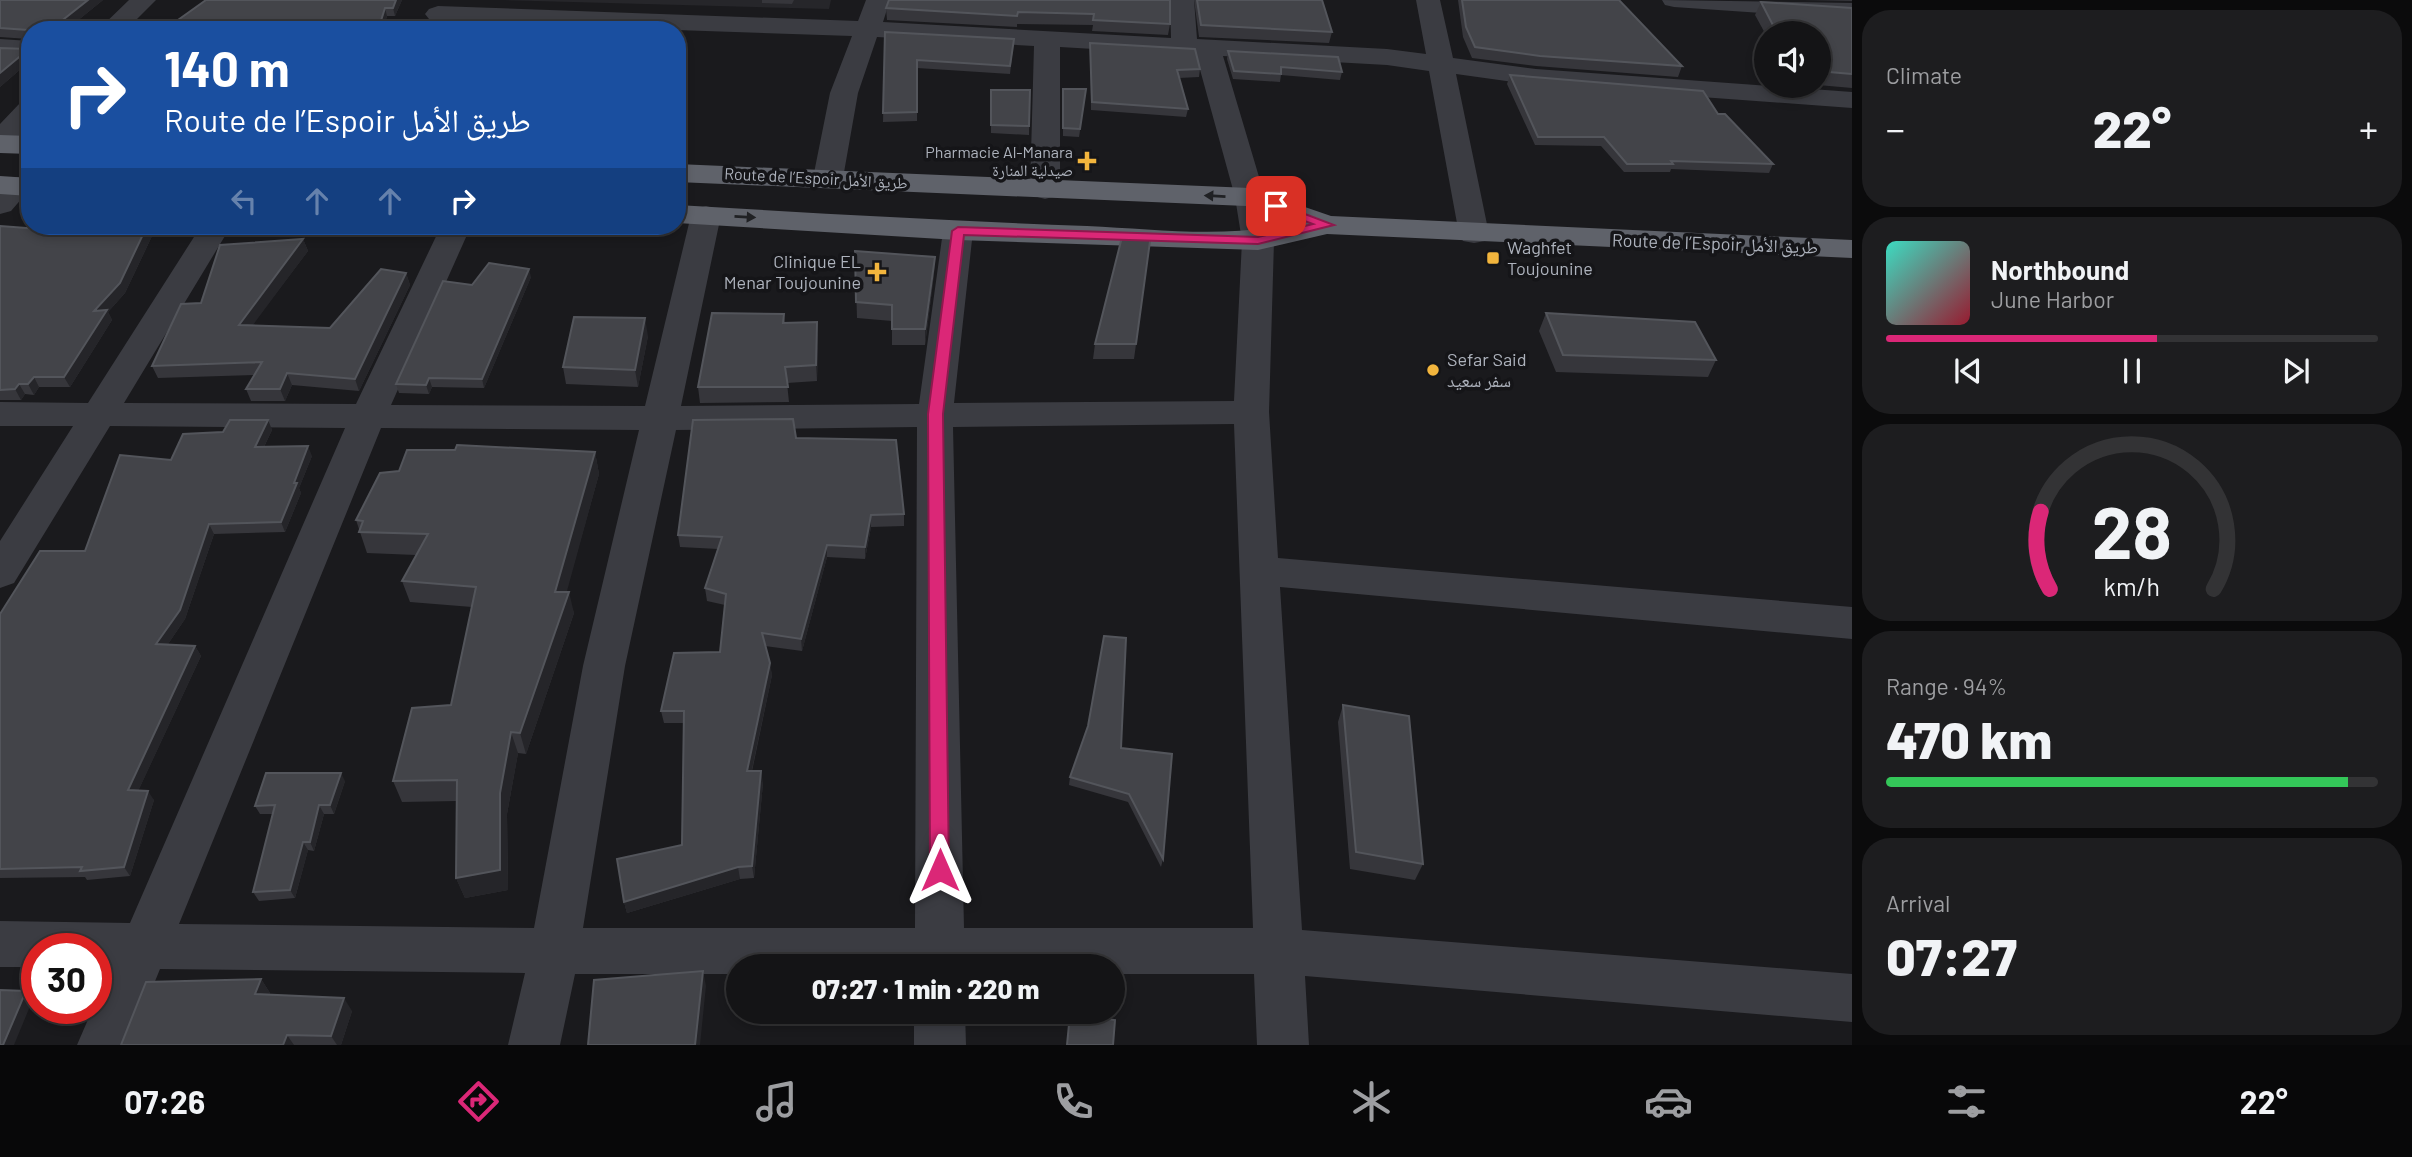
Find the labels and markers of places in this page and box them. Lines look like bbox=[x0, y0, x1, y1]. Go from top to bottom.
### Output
place label: Pharmacie Al-Manara صيدلية المنارة bbox=[925, 142, 1073, 180]
marker: Pharmacie Al-Manara صيدلية المنارة bbox=[1079, 153, 1095, 169]
pin bbox=[1246, 176, 1306, 236]
place label: Waghfet Toujounine bbox=[1507, 236, 1593, 279]
place label: Clinique EL Menar Toujounine bbox=[724, 250, 861, 293]
marker: Waghfet Toujounine bbox=[1485, 250, 1501, 266]
marker: Clinique EL Menar Toujounine bbox=[867, 262, 887, 282]
place label: Sefar Said سفر سعيد bbox=[1447, 348, 1527, 391]
marker: Sefar Said سفر سعيد bbox=[1425, 362, 1441, 378]

